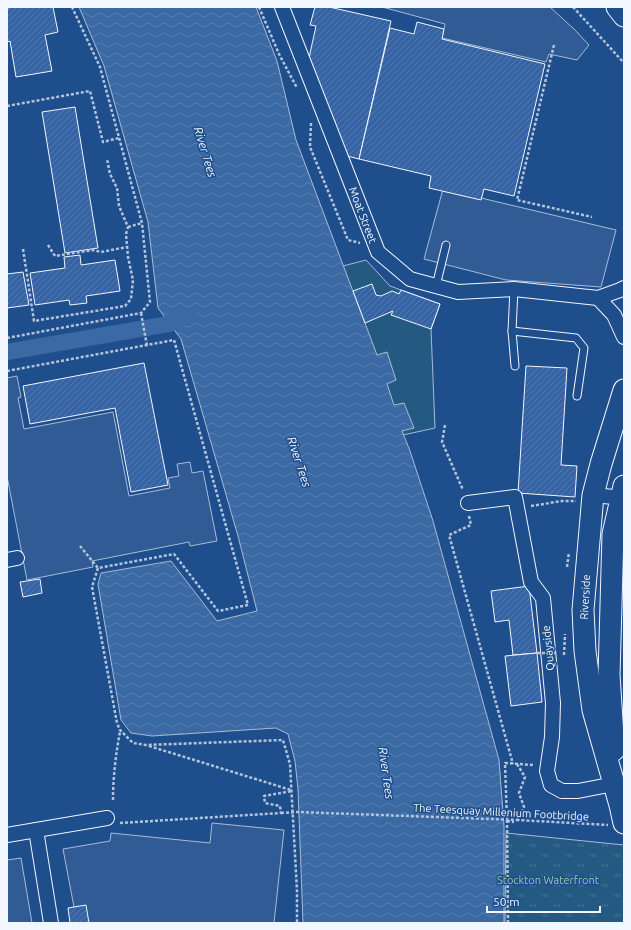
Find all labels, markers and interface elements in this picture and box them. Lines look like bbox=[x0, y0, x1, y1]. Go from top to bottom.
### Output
water label: River Tees bbox=[192, 125, 219, 179]
street label: Moat Street bbox=[347, 185, 379, 245]
water label: River Tees bbox=[285, 435, 314, 489]
street label: Riverside bbox=[578, 574, 592, 620]
street label: Quayside bbox=[540, 625, 556, 671]
water label: River Tees bbox=[376, 746, 397, 800]
street label: The Teesquay Millenium Footbridge bbox=[413, 801, 589, 823]
park label: Stockton Waterfront bbox=[497, 874, 600, 886]
scale bar bbox=[487, 888, 600, 914]
text: 50 m bbox=[493, 895, 520, 908]

